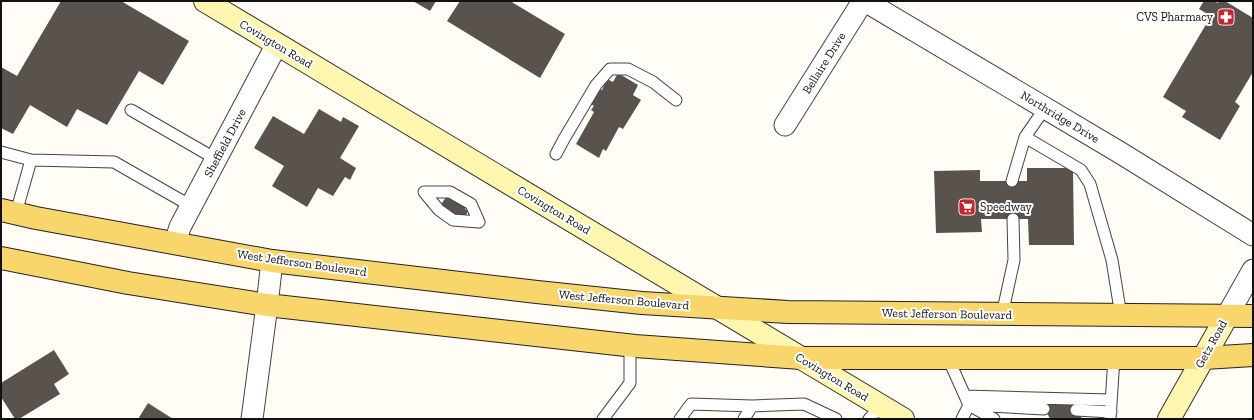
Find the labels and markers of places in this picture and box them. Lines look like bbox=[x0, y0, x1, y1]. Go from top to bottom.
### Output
pharmacy icon: CVS Pharmacy bbox=[1216, 7, 1236, 27]
place label: CVS Pharmacy bbox=[1136, 10, 1214, 24]
supermarket icon: Speedway bbox=[957, 197, 977, 217]
place label: Speedway bbox=[980, 200, 1033, 214]

